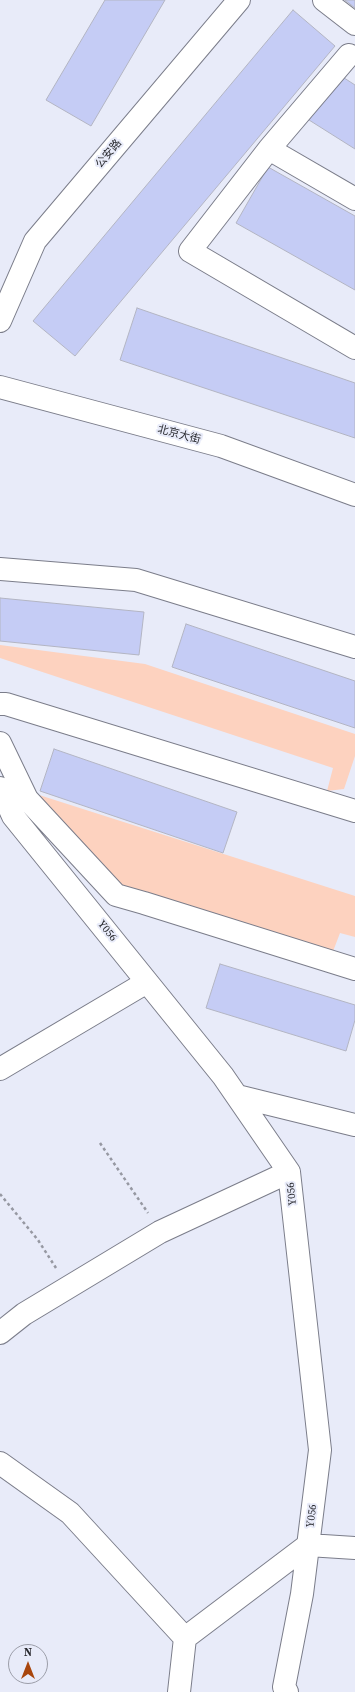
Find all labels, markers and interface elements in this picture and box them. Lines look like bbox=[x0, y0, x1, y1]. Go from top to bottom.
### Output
street label: 公安路 bbox=[93, 137, 125, 171]
street label: 北京大街 bbox=[156, 423, 202, 447]
street label: Y056 bbox=[94, 918, 120, 944]
street label: Y056 bbox=[284, 1182, 300, 1206]
street label: Y056 bbox=[304, 1504, 320, 1528]
north arrow bbox=[8, 1644, 48, 1684]
text: N bbox=[24, 1645, 32, 1660]

